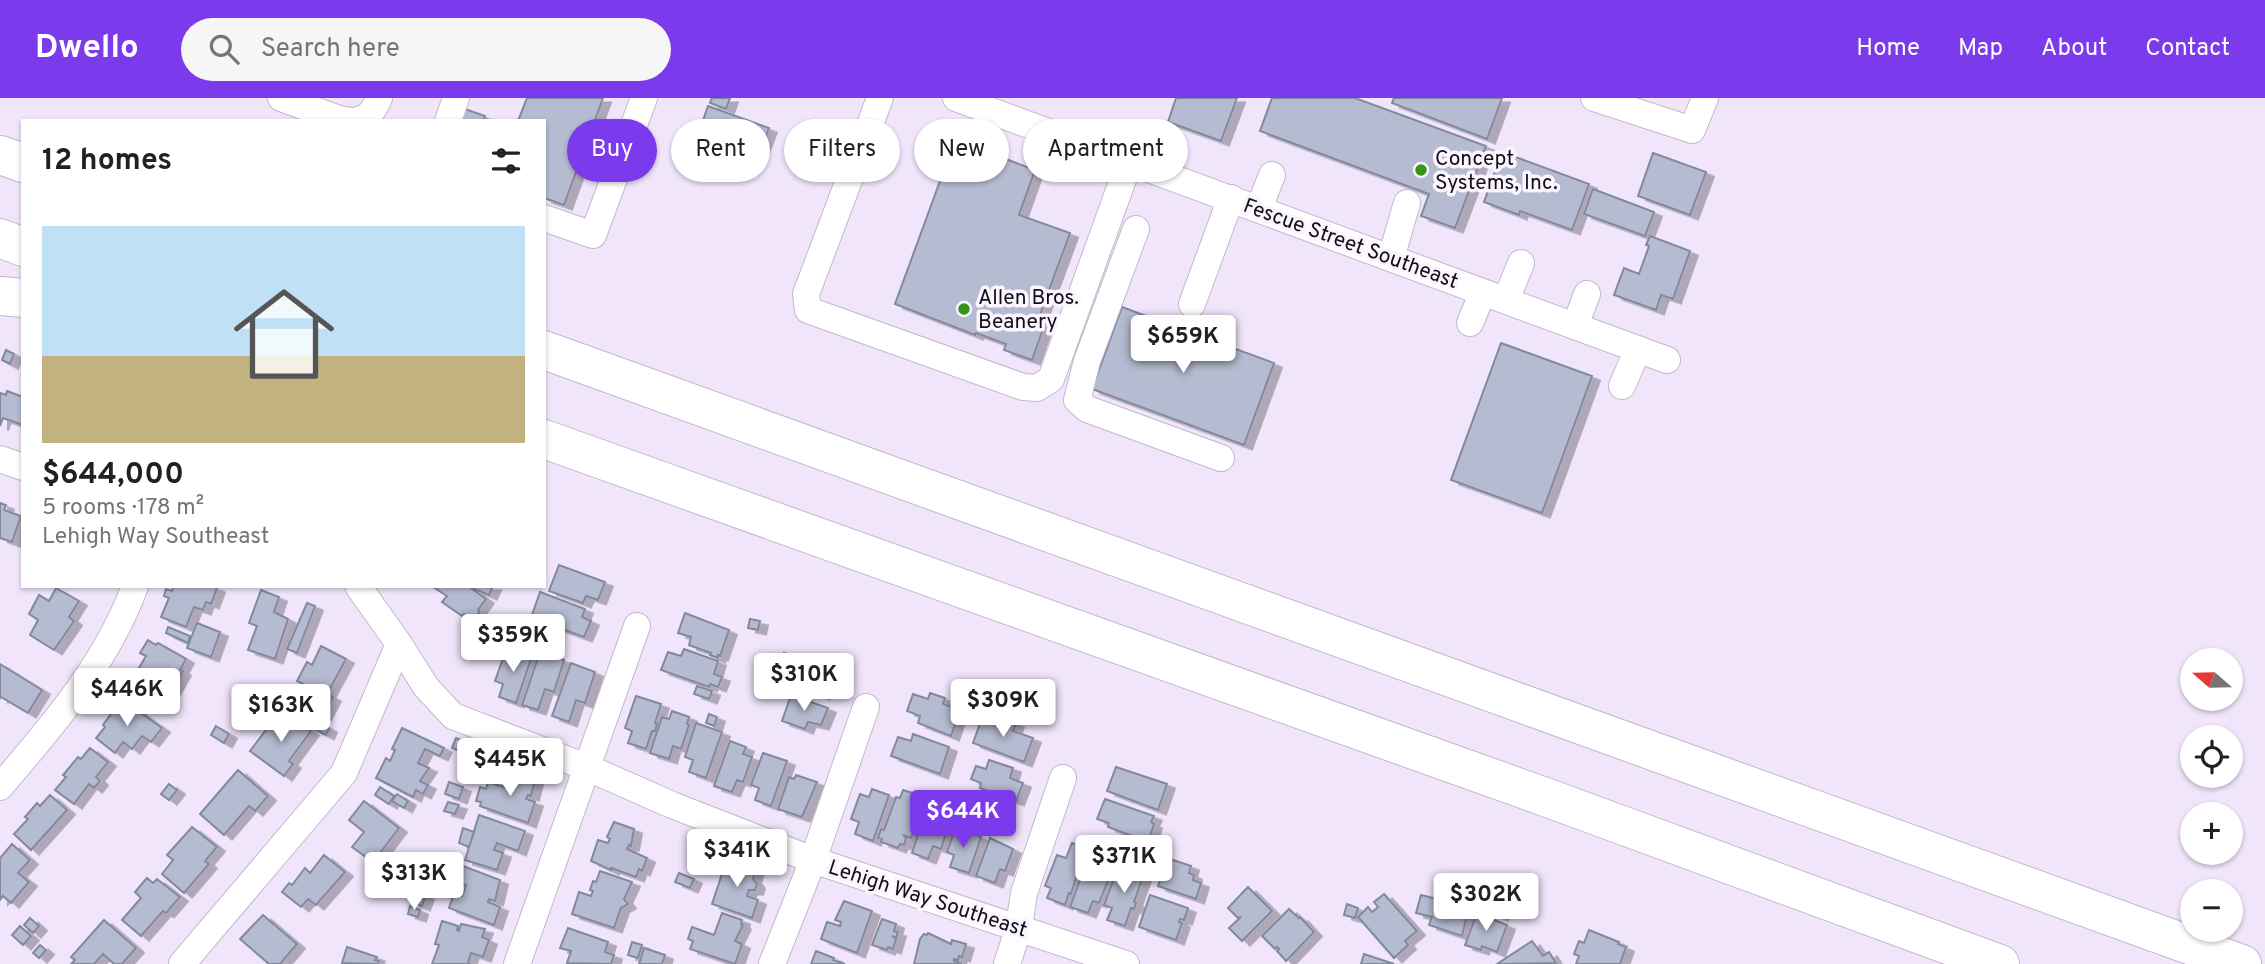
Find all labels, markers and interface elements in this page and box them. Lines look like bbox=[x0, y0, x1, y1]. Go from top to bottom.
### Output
search box bbox=[181, 18, 671, 81]
text: Dwello bbox=[35, 28, 139, 70]
icon: search bbox=[205, 30, 243, 68]
text: Search here bbox=[261, 33, 400, 66]
text: Home bbox=[1856, 34, 1920, 64]
text: Map bbox=[1958, 34, 2003, 64]
text: About bbox=[2041, 34, 2107, 64]
text: Contact bbox=[2145, 34, 2230, 64]
chip: Buy bbox=[567, 119, 657, 182]
chip: Rent bbox=[671, 119, 770, 182]
chip: Filters bbox=[784, 119, 900, 182]
chip: New bbox=[914, 119, 1009, 182]
chip: Apartment bbox=[1023, 119, 1188, 182]
icon: filters bbox=[487, 142, 525, 180]
text: 12 homes bbox=[42, 143, 172, 180]
place label: Concept Systems, Inc. bbox=[1435, 146, 1558, 197]
marker: Concept Systems, Inc. bbox=[1413, 162, 1429, 178]
street label: Fescue Street Southeast bbox=[1239, 193, 1462, 296]
icon: home bbox=[221, 271, 347, 397]
place label: Allen Bros. Beanery bbox=[978, 285, 1079, 336]
marker: Allen Bros. Beanery bbox=[956, 301, 972, 317]
pin: $659K bbox=[1134, 316, 1232, 375]
text: $659K bbox=[1147, 323, 1219, 352]
text: $644,000 bbox=[42, 457, 184, 494]
text: 5 rooms · 178 m² bbox=[42, 494, 204, 523]
text: Lehigh Way Southeast bbox=[42, 523, 270, 552]
pin: $359K bbox=[464, 614, 562, 674]
text: $359K bbox=[477, 622, 549, 651]
north arrow bbox=[2180, 648, 2244, 710]
map controls bbox=[2180, 648, 2243, 942]
pin: $310K bbox=[755, 654, 853, 713]
text: $310K bbox=[770, 661, 838, 690]
pin: $446K bbox=[78, 668, 176, 728]
text: $446K bbox=[90, 676, 164, 705]
pin: $309K bbox=[954, 680, 1052, 739]
pin: $163K bbox=[232, 684, 330, 744]
text: $309K bbox=[967, 687, 1039, 716]
text: $163K bbox=[247, 692, 315, 721]
button: locate bbox=[2180, 725, 2243, 788]
pin: $445K bbox=[461, 738, 559, 798]
text: $445K bbox=[473, 746, 547, 775]
pin: $644K bbox=[914, 790, 1012, 850]
text: $644K bbox=[926, 798, 1000, 827]
button: + bbox=[2180, 802, 2243, 865]
pin: $341K bbox=[688, 830, 786, 889]
pin: $371K bbox=[1075, 836, 1173, 895]
text: $341K bbox=[703, 837, 771, 866]
text: $371K bbox=[1091, 843, 1157, 872]
pin: $313K bbox=[365, 852, 463, 912]
street label: Lehigh Way Southeast bbox=[825, 854, 1030, 944]
text: $313K bbox=[381, 860, 447, 889]
pin: $302K bbox=[1437, 874, 1535, 933]
button: − bbox=[2180, 879, 2243, 942]
text: $302K bbox=[1450, 881, 1522, 910]

